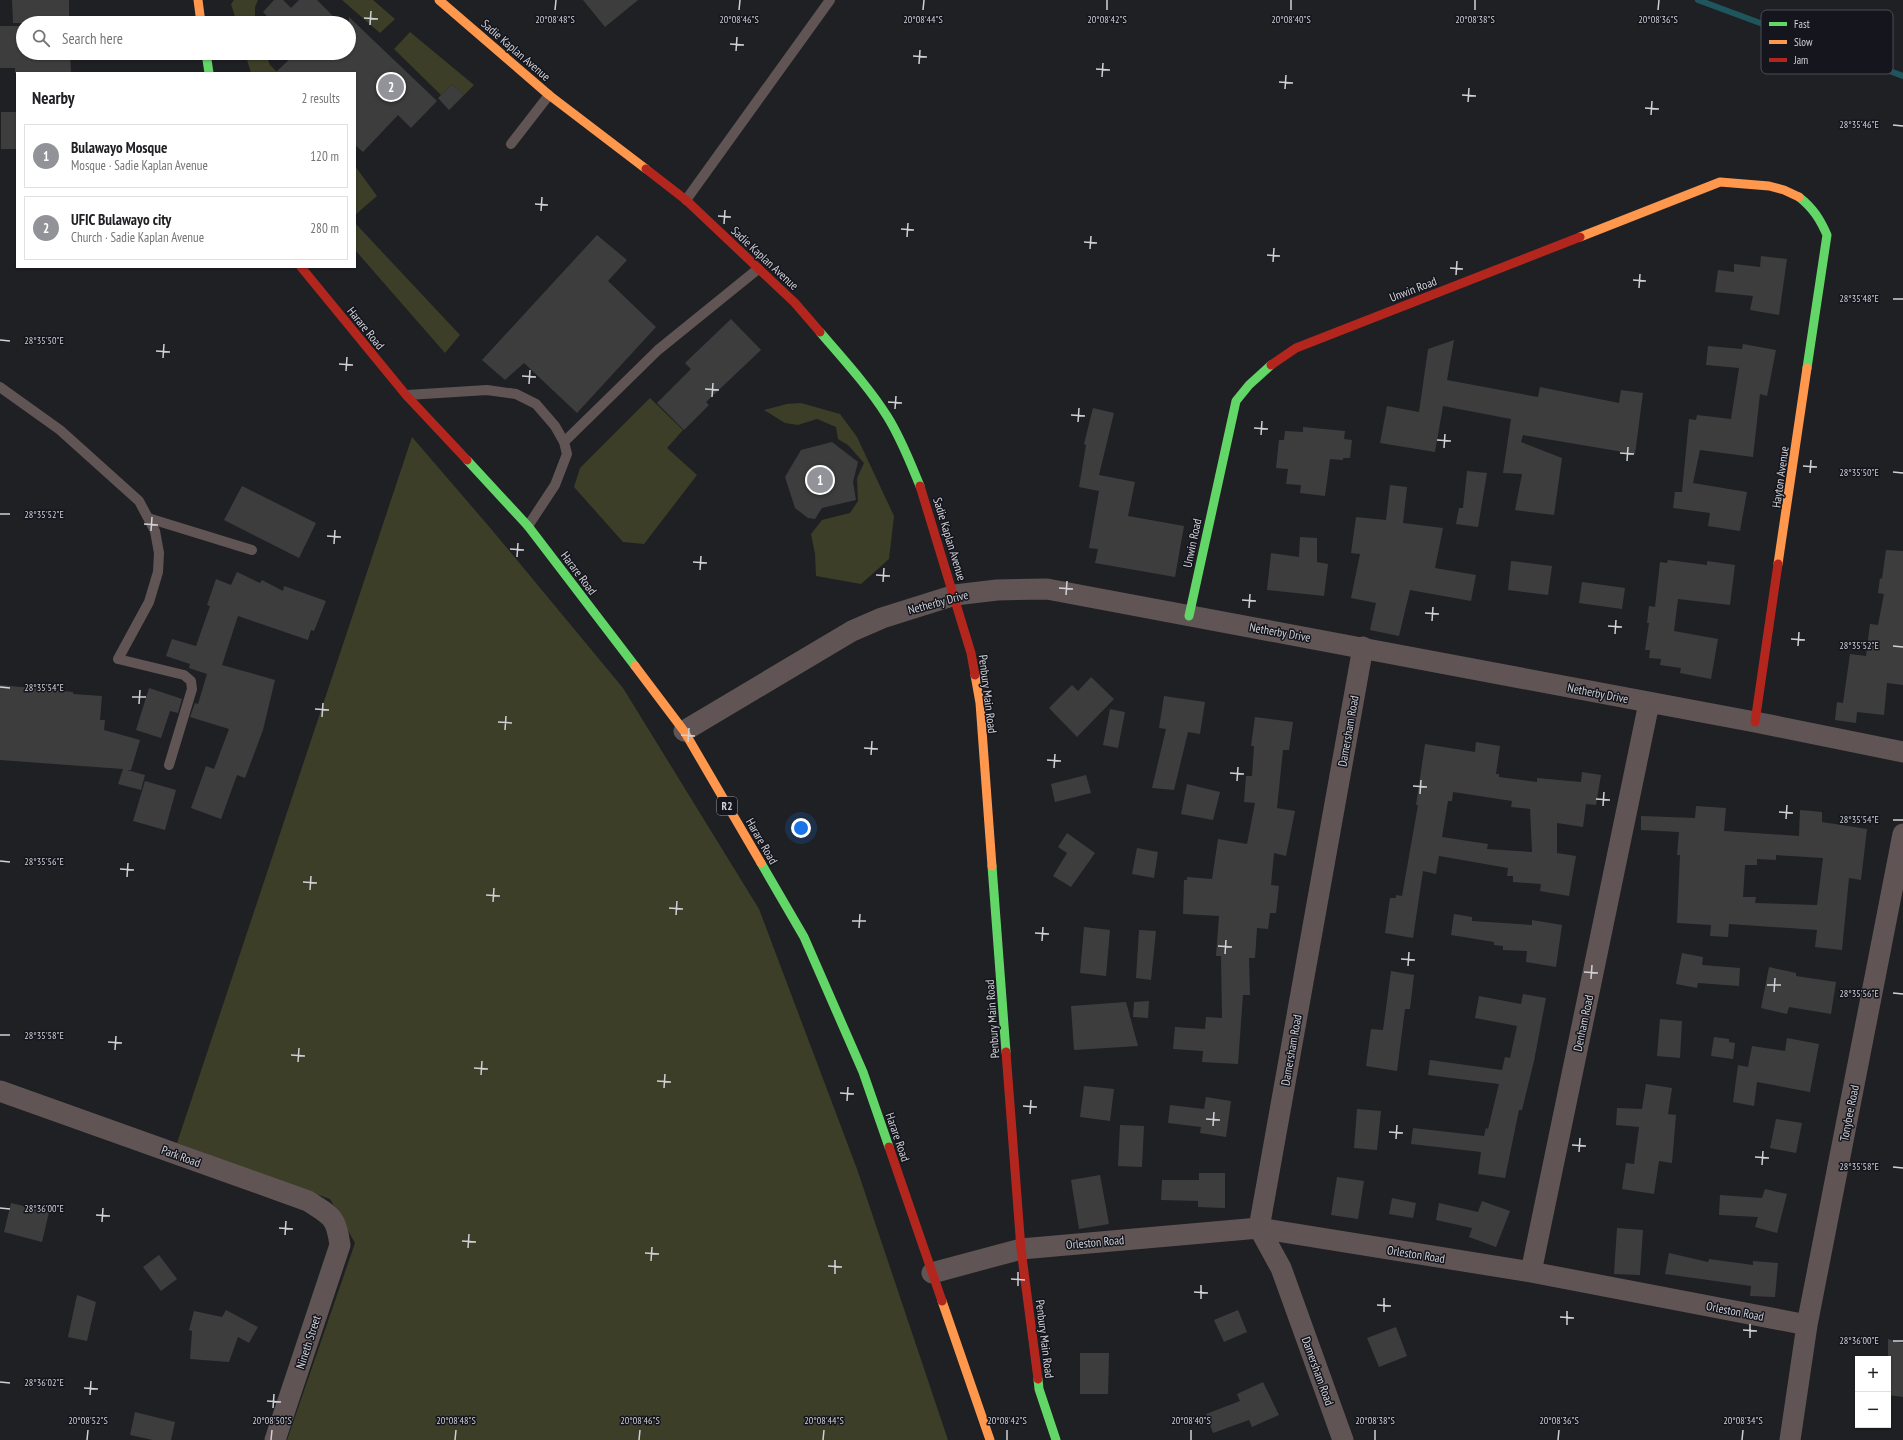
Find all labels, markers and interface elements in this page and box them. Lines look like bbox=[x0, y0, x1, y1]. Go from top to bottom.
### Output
legend bbox=[1761, 10, 1893, 74]
text: 20°08'48"S bbox=[535, 13, 575, 26]
text: 20°08'46"S bbox=[719, 13, 759, 26]
text: 20°08'44"S bbox=[903, 13, 943, 26]
text: 20°08'42"S bbox=[1087, 13, 1127, 26]
text: 20°08'40"S bbox=[1271, 13, 1311, 26]
text: 20°08'38"S bbox=[1455, 13, 1495, 26]
text: 20°08'36"S bbox=[1638, 13, 1678, 26]
search box bbox=[16, 16, 356, 60]
street label: Sadie Kaplan Avenue bbox=[478, 16, 554, 84]
text: Fast bbox=[1794, 17, 1810, 31]
icon: search bbox=[30, 27, 52, 49]
text: Search here bbox=[62, 29, 123, 48]
text: Slow bbox=[1794, 35, 1813, 49]
text: Jam bbox=[1793, 53, 1808, 67]
pin: 2 bbox=[378, 72, 404, 102]
text: Nearby bbox=[32, 87, 75, 109]
text: 2 results bbox=[301, 90, 340, 107]
text: 28°35'46"E bbox=[1839, 118, 1879, 131]
text: Bulawayo Mosque bbox=[71, 138, 167, 157]
text: 1 bbox=[43, 148, 49, 165]
text: 120 m bbox=[310, 148, 339, 165]
text: Mosque · Sadie Kaplan Avenue bbox=[71, 157, 208, 174]
text: UFIC Bulawayo city bbox=[71, 210, 171, 229]
text: 2 bbox=[43, 220, 49, 237]
text: 280 m bbox=[310, 220, 339, 237]
street label: Sadie Kaplan Avenue bbox=[728, 223, 802, 293]
text: Church · Sadie Kaplan Avenue bbox=[71, 229, 204, 246]
street label: Unwin Road bbox=[1387, 273, 1439, 305]
text: 28°35'48"E bbox=[1839, 292, 1879, 305]
street label: Harare Road bbox=[344, 304, 388, 352]
text: 28°35'50"E bbox=[24, 334, 64, 347]
street label: Hayton Avenue bbox=[1768, 445, 1792, 509]
pin: 1 bbox=[807, 465, 833, 495]
text: 28°35'50"E bbox=[1839, 466, 1879, 479]
street label: Sadie Kaplan Avenue bbox=[930, 496, 970, 583]
text: 28°35'52"E bbox=[24, 508, 64, 521]
street label: Unwin Road bbox=[1180, 517, 1204, 569]
street label: Harare Road bbox=[558, 548, 600, 598]
street label: Netherby Drive bbox=[906, 587, 970, 617]
street label: Netherby Drive bbox=[1248, 619, 1312, 645]
text: 28°35'52"E bbox=[1839, 639, 1879, 652]
street label: Penbury Main Road bbox=[976, 654, 1000, 734]
street label: Netherby Drive bbox=[1566, 680, 1630, 706]
text: 28°35'54"E bbox=[24, 681, 64, 694]
street label: Damersham Road bbox=[1334, 694, 1362, 768]
road number: R2 bbox=[717, 797, 737, 815]
text: 28°35'54"E bbox=[1839, 813, 1879, 826]
street label: Harare Road bbox=[743, 815, 781, 867]
your location bbox=[791, 818, 811, 838]
text: 28°35'56"E bbox=[24, 855, 64, 868]
street label: Penbury Main Road bbox=[982, 979, 1002, 1059]
text: 28°35'56"E bbox=[1839, 987, 1879, 1000]
street label: Denham Road bbox=[1570, 993, 1596, 1053]
street label: Damersham Road bbox=[1277, 1013, 1305, 1087]
text: 28°35'58"E bbox=[24, 1029, 64, 1042]
street label: Tonybee Road bbox=[1836, 1084, 1862, 1142]
street label: Harare Road bbox=[883, 1111, 913, 1163]
street label: Park Road bbox=[159, 1142, 203, 1170]
text: 28°35'58"E bbox=[1839, 1160, 1879, 1173]
text: 28°36'00"E bbox=[24, 1202, 64, 1215]
street label: Orleston Road bbox=[1065, 1232, 1125, 1252]
street label: Orleston Road bbox=[1386, 1242, 1446, 1266]
street label: Orleston Road bbox=[1705, 1298, 1765, 1324]
street label: Penbury Main Road bbox=[1033, 1299, 1057, 1379]
street label: Nineth Street bbox=[292, 1313, 324, 1371]
text: 28°36'00"E bbox=[1839, 1334, 1879, 1347]
street label: Damersham Road bbox=[1299, 1335, 1337, 1407]
map controls bbox=[1855, 1356, 1891, 1428]
button: + bbox=[1855, 1356, 1891, 1392]
text: 28°36'02"E bbox=[24, 1376, 64, 1389]
button: − bbox=[1855, 1392, 1891, 1428]
text: 20°08'52"S bbox=[68, 1414, 108, 1427]
text: 20°08'50"S bbox=[252, 1414, 292, 1427]
text: 20°08'48"S bbox=[436, 1414, 476, 1427]
text: 20°08'46"S bbox=[620, 1414, 660, 1427]
text: 20°08'44"S bbox=[804, 1414, 844, 1427]
text: 20°08'42"S bbox=[987, 1414, 1027, 1427]
text: 20°08'40"S bbox=[1171, 1414, 1211, 1427]
text: 20°08'38"S bbox=[1355, 1414, 1395, 1427]
text: 20°08'36"S bbox=[1539, 1414, 1579, 1427]
text: 20°08'34"S bbox=[1723, 1414, 1763, 1427]

